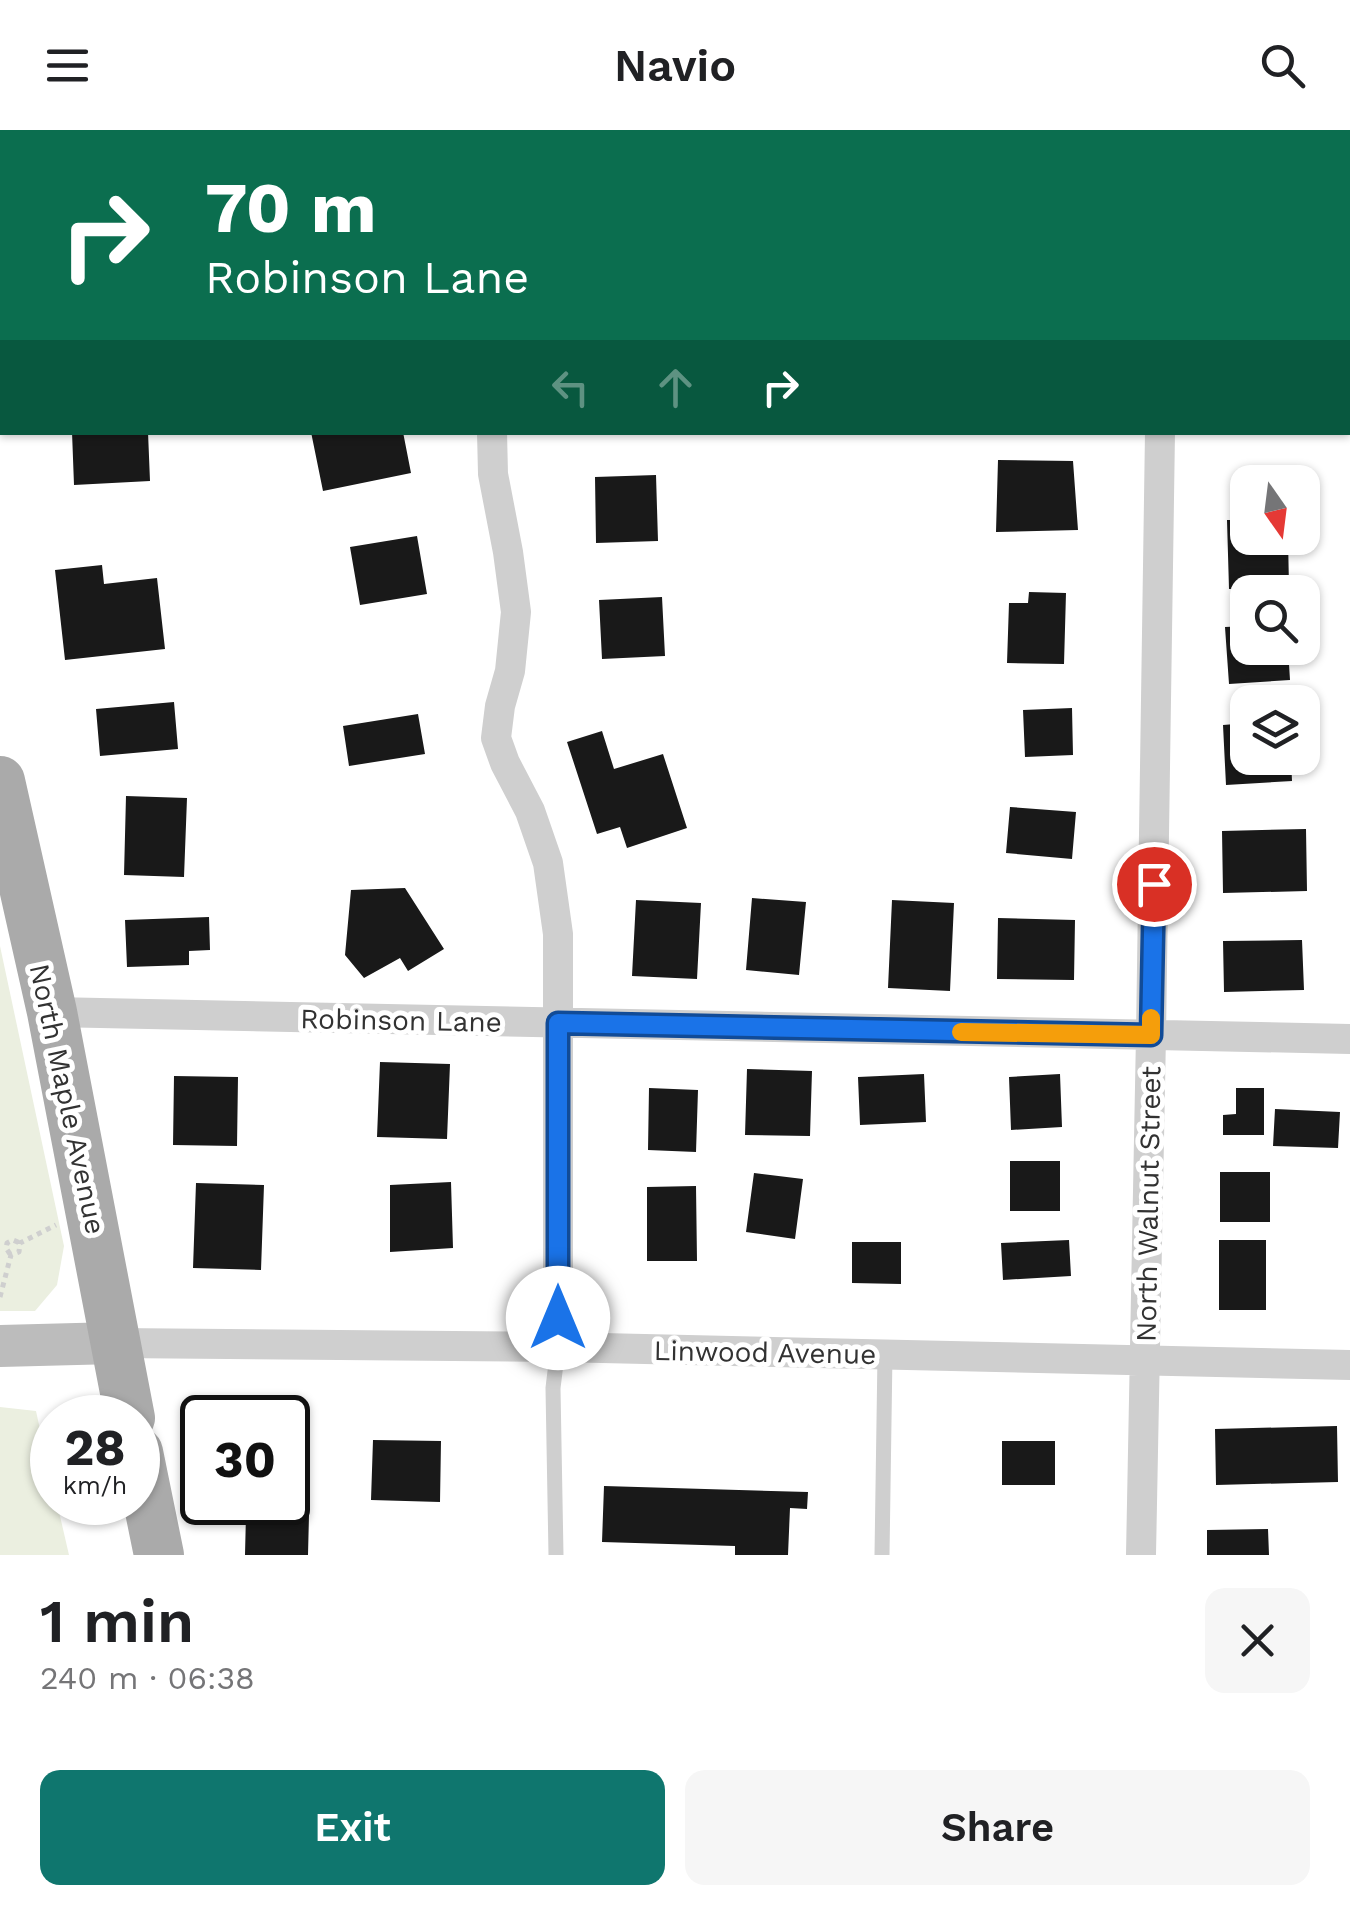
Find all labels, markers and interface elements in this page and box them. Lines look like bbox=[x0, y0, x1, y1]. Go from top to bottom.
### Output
icon: menu bbox=[40, 38, 95, 93]
icon: search bbox=[1255, 38, 1310, 93]
text: Navio bbox=[614, 39, 736, 92]
text: 70 m bbox=[205, 167, 377, 249]
icon: right bbox=[40, 170, 170, 300]
text: Robinson Lane bbox=[205, 251, 529, 304]
icon: left bbox=[543, 360, 598, 415]
icon: ahead bbox=[648, 360, 703, 415]
icon: right bbox=[753, 360, 808, 415]
north arrow bbox=[1230, 465, 1320, 555]
map controls bbox=[1230, 465, 1320, 775]
button: search bbox=[1230, 575, 1320, 665]
button: layers bbox=[1230, 685, 1320, 775]
pin bbox=[1112, 842, 1197, 927]
icon: arrive bbox=[1127, 857, 1182, 912]
street label: North Maple Avenue bbox=[23, 961, 112, 1237]
street label: Robinson Lane bbox=[300, 1002, 502, 1039]
street label: North Walnut Street bbox=[1130, 1065, 1167, 1342]
position arrow bbox=[506, 1266, 610, 1370]
street label: Linwood Avenue bbox=[653, 1334, 877, 1371]
speed limit sign: 30 bbox=[180, 1395, 310, 1525]
text: 28 bbox=[64, 1418, 126, 1477]
text: km/h bbox=[63, 1471, 127, 1500]
text: 1 min bbox=[40, 1586, 194, 1657]
button: close bbox=[1205, 1588, 1310, 1693]
text: 240 m · 06:38 bbox=[40, 1659, 255, 1697]
button: Exit bbox=[40, 1770, 665, 1885]
button: Share bbox=[685, 1770, 1310, 1885]

